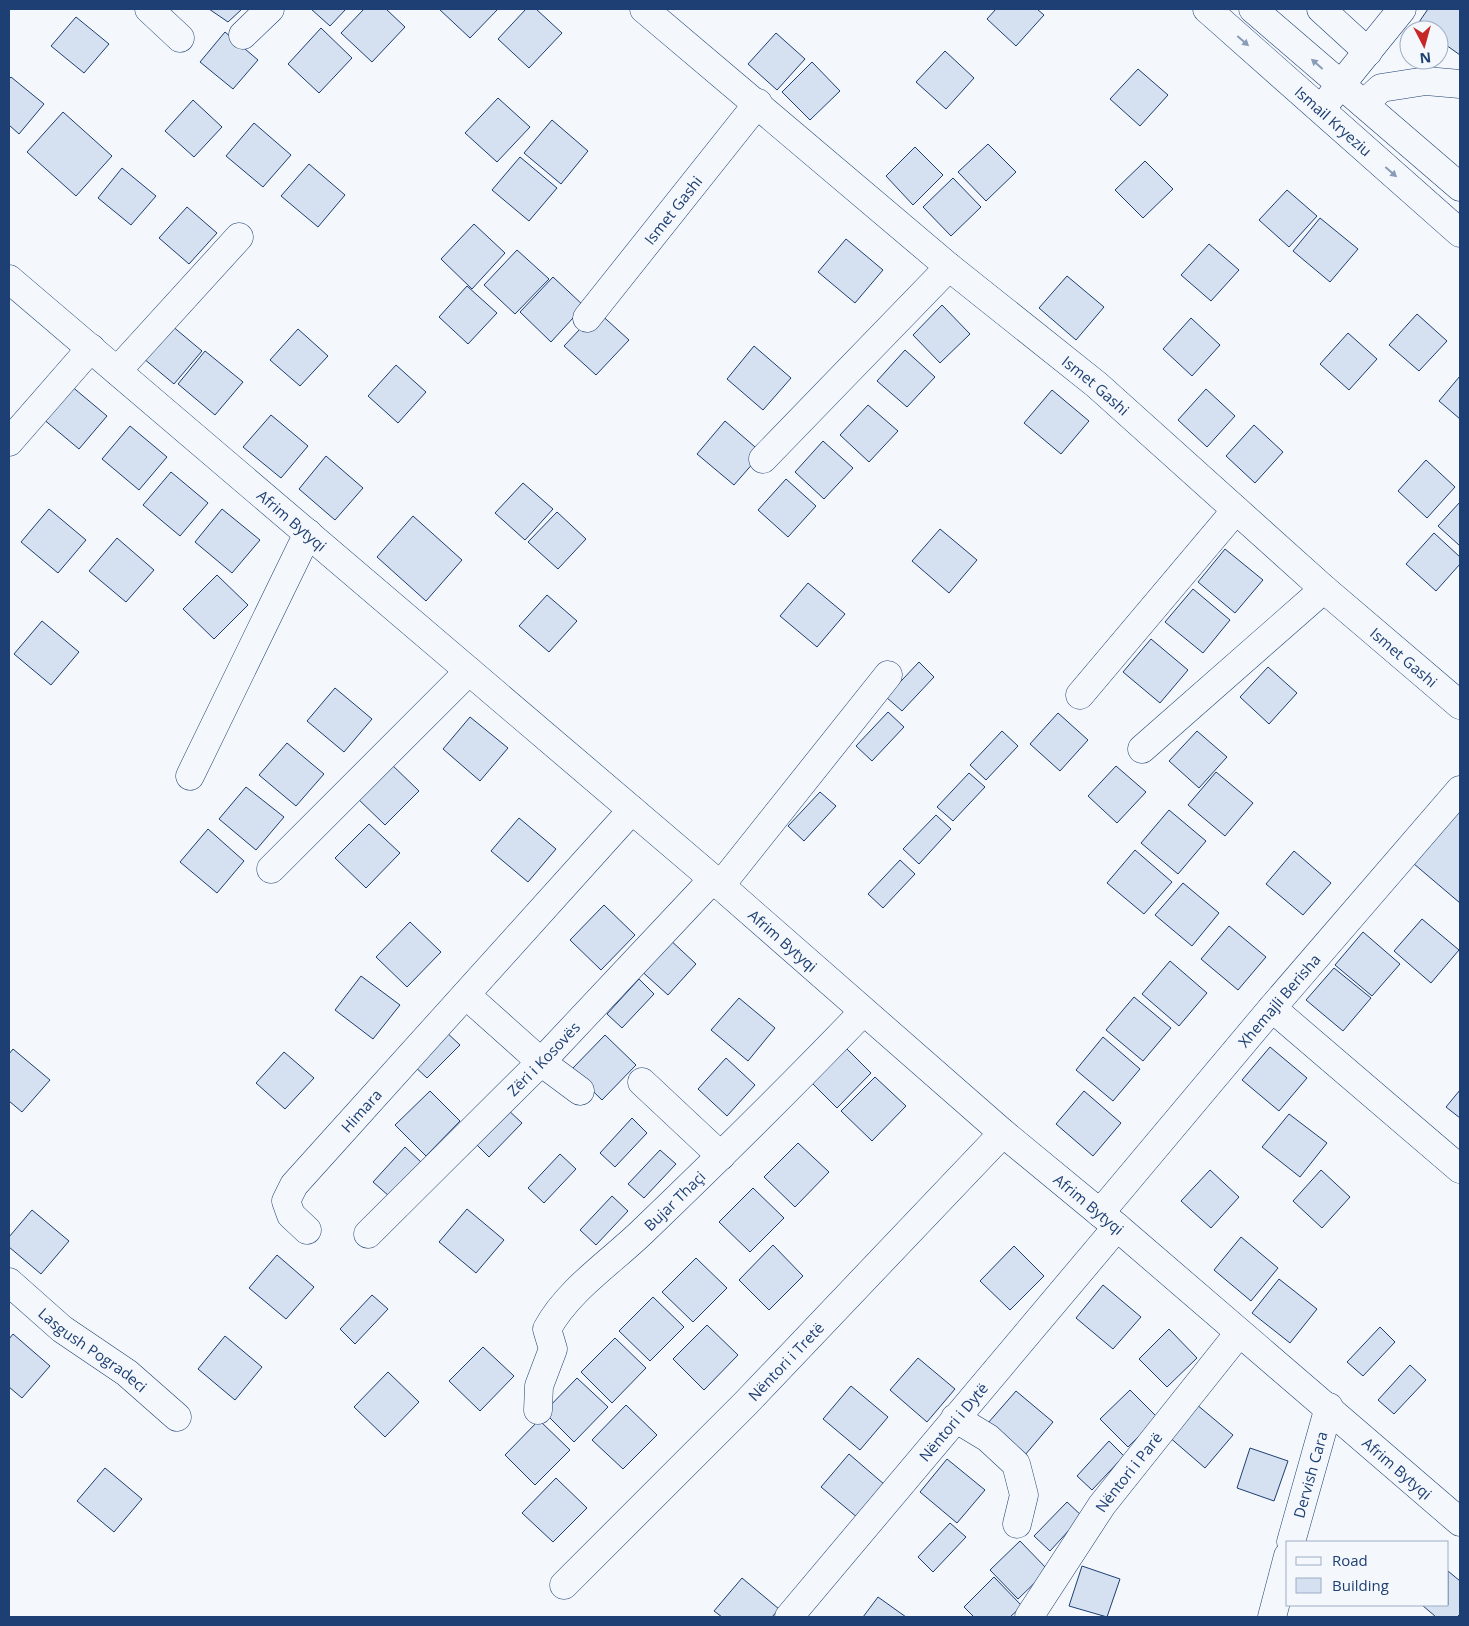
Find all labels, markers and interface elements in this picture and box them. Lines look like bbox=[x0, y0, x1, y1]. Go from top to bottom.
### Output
north arrow bbox=[1399, 20, 1449, 70]
one-way arrow bbox=[1237, 35, 1249, 47]
text: N bbox=[1419, 48, 1432, 68]
one-way arrow bbox=[1311, 58, 1323, 70]
street label: Ismail Kryeziu bbox=[1291, 82, 1376, 160]
one-way arrow bbox=[1385, 166, 1398, 177]
street label: Ismet Gashi bbox=[639, 172, 706, 248]
street label: Ismet Gashi bbox=[1058, 351, 1134, 419]
street label: Afrim Bytyqi bbox=[253, 485, 331, 556]
street label: Ismet Gashi bbox=[1366, 623, 1442, 691]
street label: Afrim Bytyqi bbox=[744, 905, 822, 976]
street label: Xhemajli Berisha bbox=[1234, 949, 1324, 1051]
street label: Zëri i Kosovës bbox=[503, 1017, 584, 1100]
street label: Himara bbox=[336, 1085, 386, 1136]
street label: Bujar Thaçi bbox=[639, 1166, 709, 1235]
street label: Afrim Bytyqi bbox=[1050, 1169, 1128, 1239]
street label: Lasgush Pogradeci bbox=[34, 1303, 151, 1396]
street label: Nëntori i Tretë bbox=[743, 1318, 828, 1405]
street label: Nëntori i Dytë bbox=[914, 1378, 992, 1465]
street label: Nëntori i Parë bbox=[1090, 1428, 1166, 1516]
street label: Dervish Cara bbox=[1288, 1429, 1332, 1520]
street label: Afrim Bytyqi bbox=[1358, 1433, 1436, 1504]
legend bbox=[1286, 1541, 1449, 1606]
text: Road bbox=[1332, 1550, 1368, 1570]
text: Building bbox=[1332, 1575, 1389, 1595]

